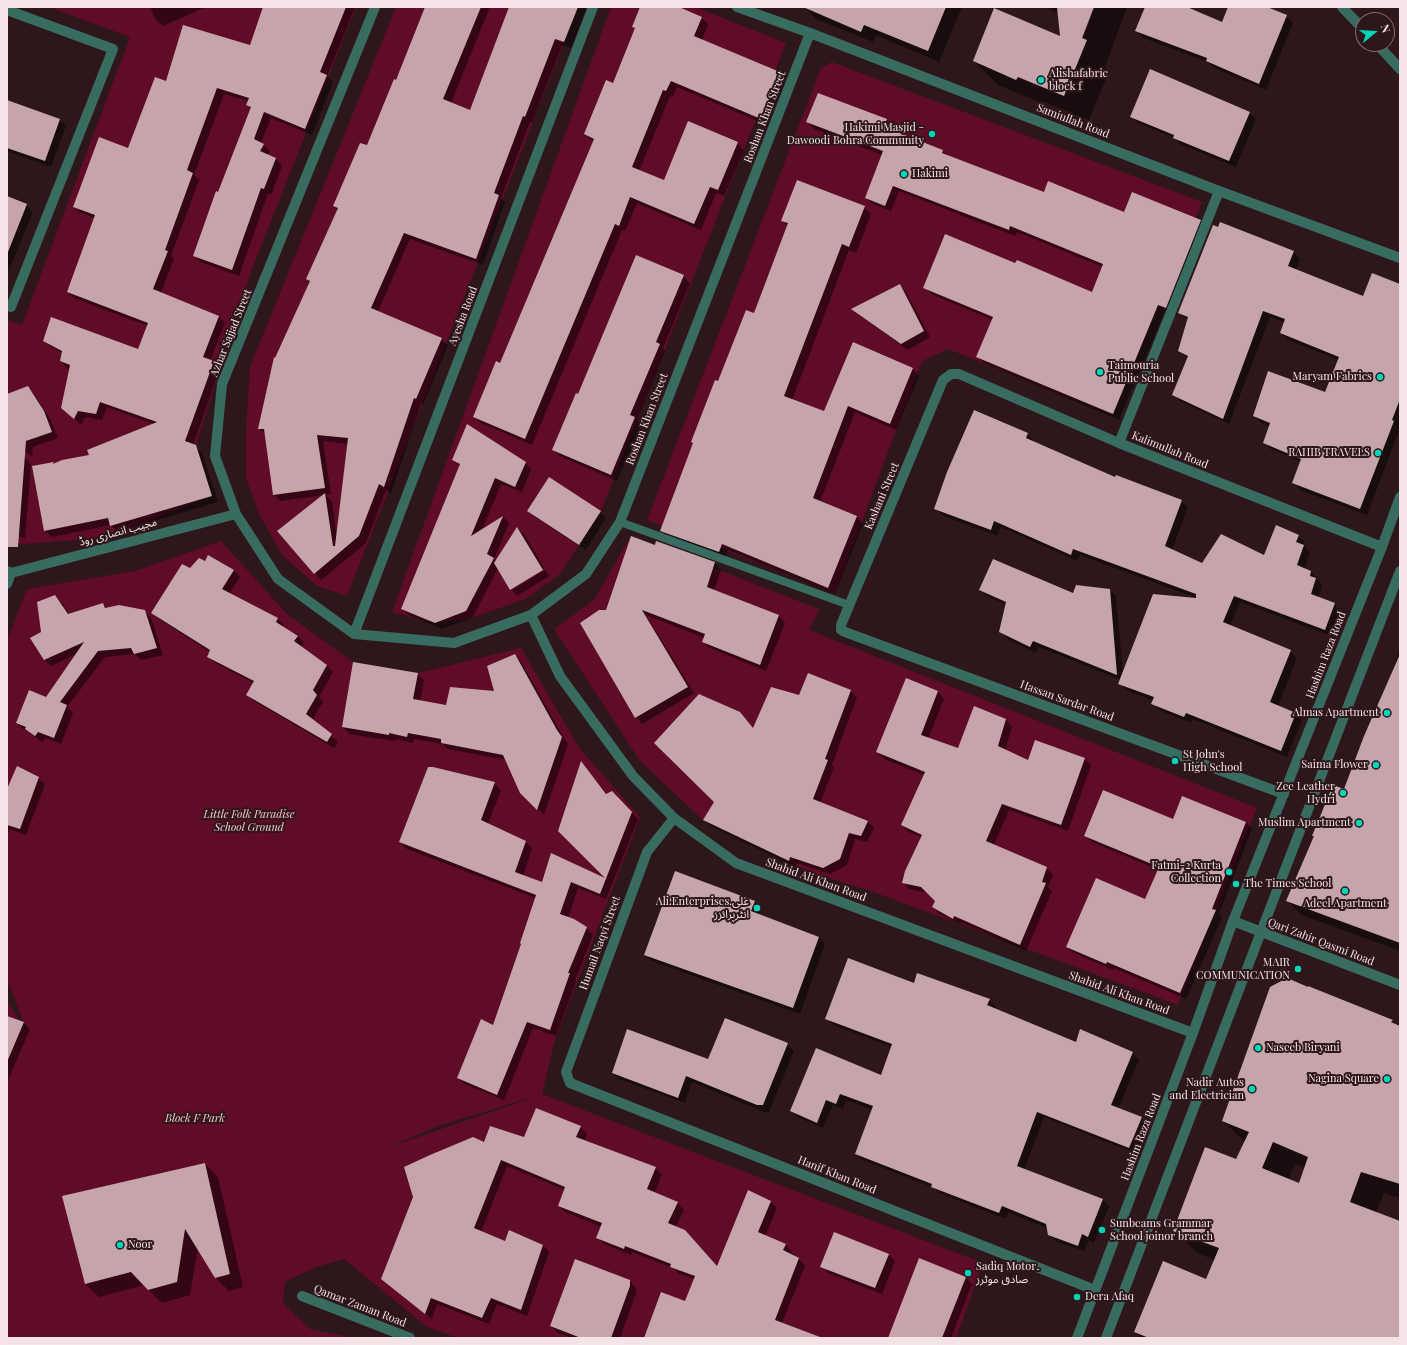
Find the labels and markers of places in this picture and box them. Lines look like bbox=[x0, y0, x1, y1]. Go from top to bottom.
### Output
place label: Alishafabric block f bbox=[1049, 67, 1108, 93]
marker: Alishafabric block f bbox=[1036, 75, 1046, 85]
place label: Hakimi Masjid - Dawoodi Bohra Community bbox=[787, 121, 924, 147]
marker: Hakimi Masjid - Dawoodi Bohra Community bbox=[927, 129, 937, 139]
place label: Hakimi bbox=[912, 167, 948, 181]
marker: Hakimi bbox=[899, 169, 909, 179]
place label: Taimouria Public School bbox=[1108, 359, 1174, 385]
marker: Taimouria Public School bbox=[1095, 367, 1105, 377]
place label: Maryam Fabrics bbox=[1292, 370, 1372, 384]
marker: Maryam Fabrics bbox=[1375, 372, 1385, 382]
place label: RAHIB TRAVELS bbox=[1288, 446, 1370, 460]
marker: RAHIB TRAVELS bbox=[1373, 448, 1383, 458]
place label: Almas Apartment bbox=[1293, 706, 1379, 720]
marker: Almas Apartment bbox=[1382, 708, 1392, 718]
place label: St John's High School bbox=[1183, 748, 1242, 774]
marker: St John's High School bbox=[1170, 756, 1180, 766]
place label: Saima Flower bbox=[1301, 758, 1368, 772]
marker: Saima Flower bbox=[1371, 760, 1381, 770]
place label: Zee Leather Hydri bbox=[1276, 780, 1335, 806]
marker: Zee Leather Hydri bbox=[1338, 788, 1348, 798]
place label: Muslim Apartment bbox=[1258, 816, 1351, 830]
marker: Muslim Apartment bbox=[1354, 818, 1364, 828]
place label: Fatmi-2 Kurta Collection bbox=[1151, 859, 1221, 885]
marker: Fatmi-2 Kurta Collection bbox=[1224, 867, 1234, 877]
place label: The Times School bbox=[1244, 877, 1331, 891]
marker: The Times School bbox=[1231, 879, 1241, 889]
marker: Adeel Apartment bbox=[1340, 886, 1350, 896]
place label: Ali.Enterprises.علی انٹرپرائزز bbox=[656, 895, 749, 921]
place label: Adeel Apartment bbox=[1303, 897, 1387, 911]
marker: Ali.Enterprises.علی انٹرپرائزز bbox=[752, 903, 762, 913]
place label: MAIR COMMUNICATION bbox=[1196, 956, 1290, 982]
marker: MAIR COMMUNICATION bbox=[1293, 964, 1303, 974]
place label: Naseeb Biryani bbox=[1266, 1041, 1340, 1055]
marker: Naseeb Biryani bbox=[1253, 1043, 1263, 1053]
place label: Nagina Square bbox=[1308, 1072, 1379, 1086]
marker: Nagina Square bbox=[1382, 1074, 1392, 1084]
place label: Nadir Autos and Electrician bbox=[1170, 1076, 1244, 1102]
marker: Nadir Autos and Electrician bbox=[1247, 1084, 1257, 1094]
place label: Sunbeams Grammar School joinor branch bbox=[1110, 1217, 1213, 1243]
marker: Sunbeams Grammar School joinor branch bbox=[1097, 1225, 1107, 1235]
place label: Noor bbox=[128, 1238, 153, 1252]
marker: Noor bbox=[115, 1240, 125, 1250]
place label: Sadiq Motor۔ صادق موٹرز bbox=[976, 1260, 1039, 1286]
marker: Sadiq Motor۔ صادق موٹرز bbox=[963, 1268, 973, 1278]
place label: Dera Afaq bbox=[1085, 1290, 1134, 1304]
marker: Dera Afaq bbox=[1072, 1292, 1082, 1302]

